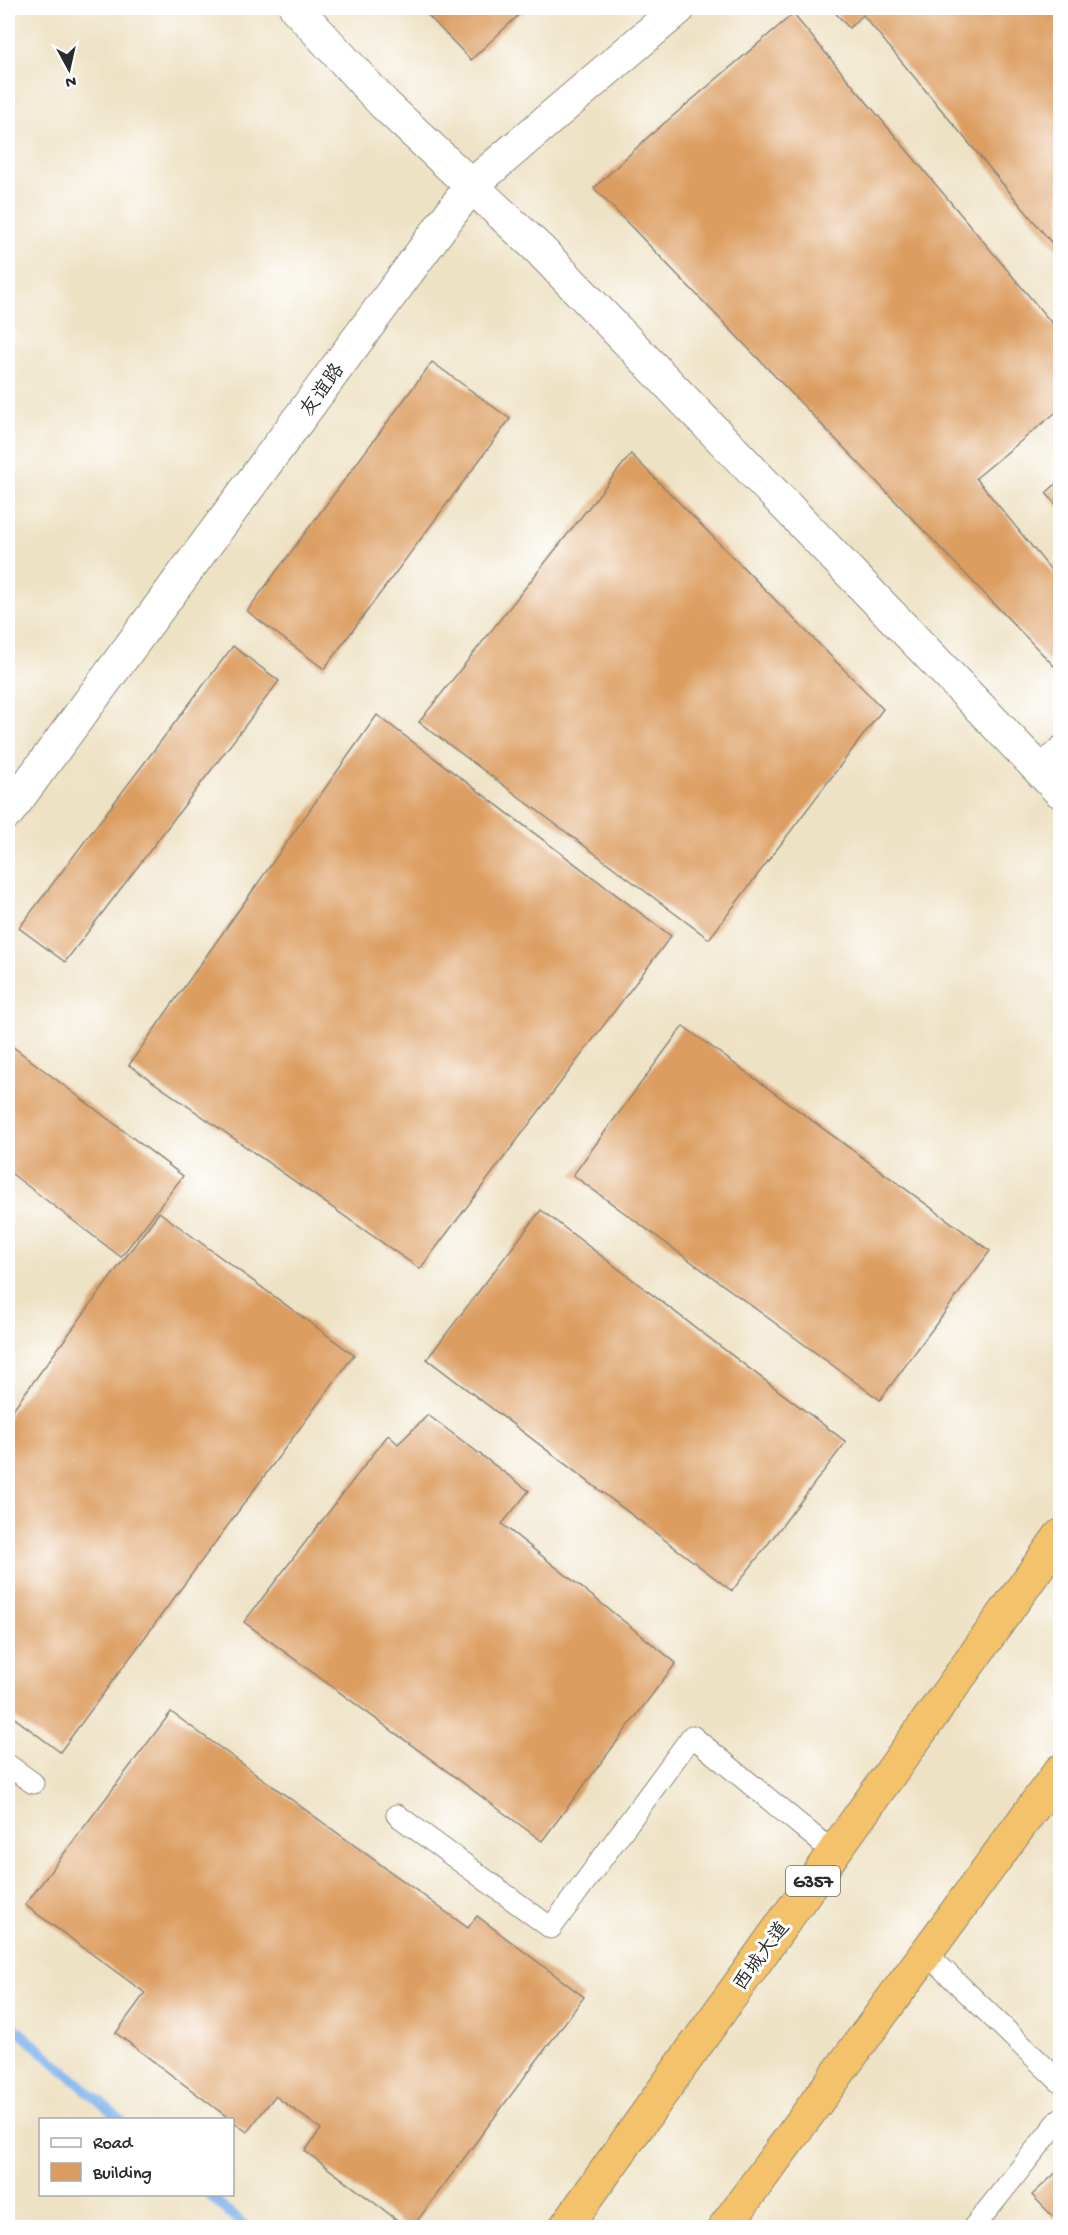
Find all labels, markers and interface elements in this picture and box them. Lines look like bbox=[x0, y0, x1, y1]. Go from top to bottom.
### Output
north arrow bbox=[39, 39, 99, 99]
text: N bbox=[64, 70, 77, 91]
street label: 友谊路 bbox=[295, 358, 351, 422]
road number: G357 bbox=[786, 1866, 840, 1896]
street label: 西城大道 bbox=[728, 1917, 796, 1996]
legend bbox=[39, 2118, 234, 2196]
text: Road bbox=[93, 2134, 134, 2155]
text: Building bbox=[92, 2164, 152, 2185]

